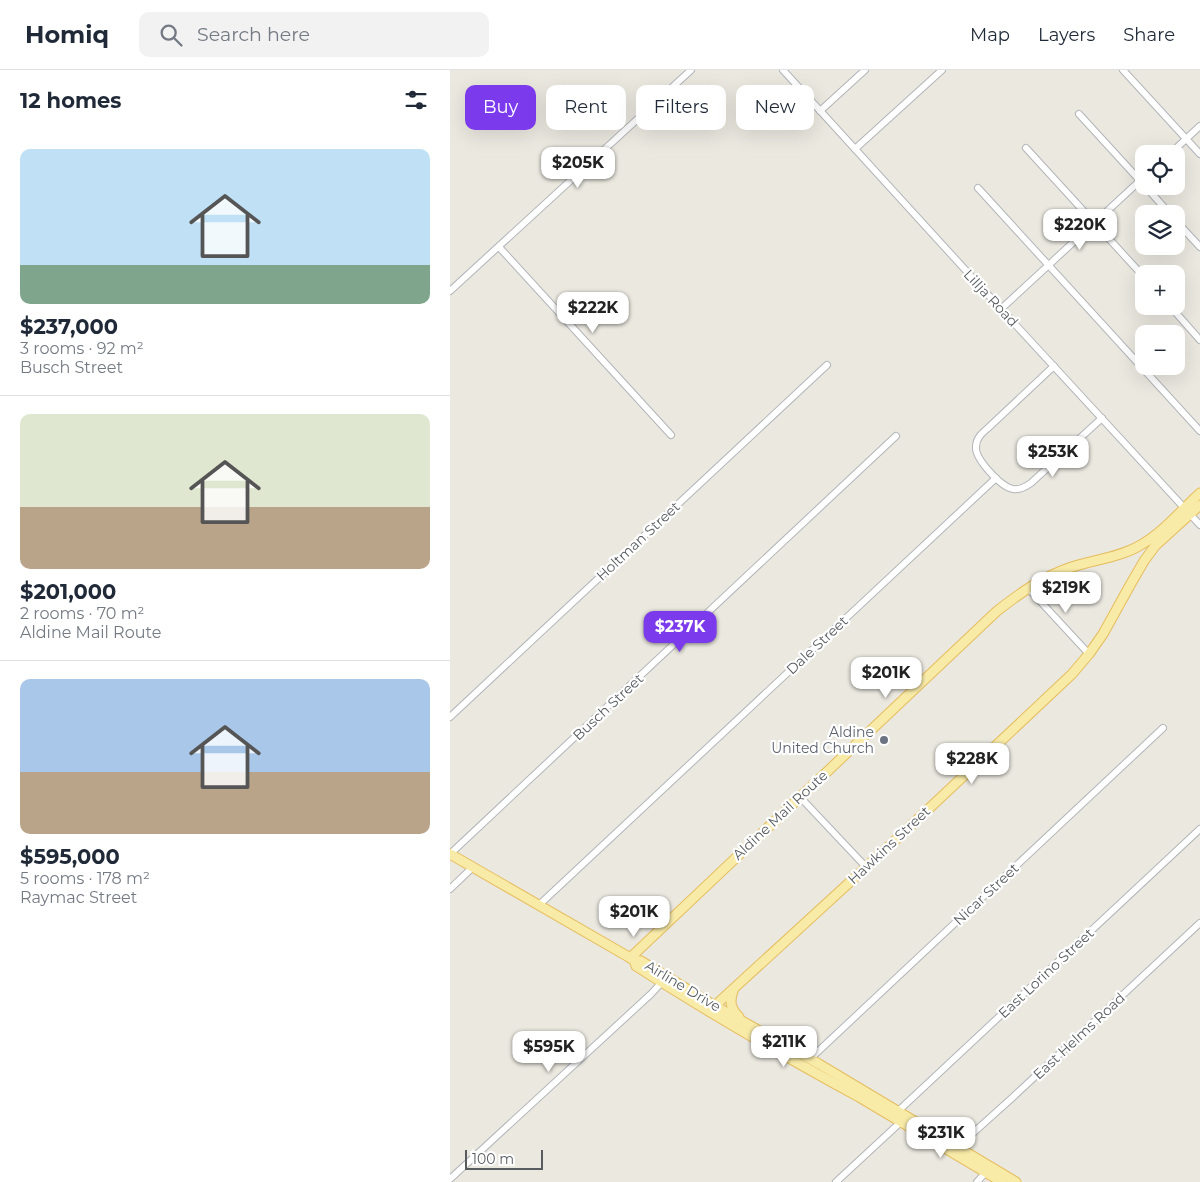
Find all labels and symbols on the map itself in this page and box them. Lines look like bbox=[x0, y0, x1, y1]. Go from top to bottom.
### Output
pin: $205K bbox=[543, 146, 613, 189]
pin: $220K bbox=[1045, 208, 1115, 251]
street label: Lillja Road bbox=[960, 266, 1022, 330]
pin: $222K bbox=[558, 292, 628, 334]
pin: $253K bbox=[1018, 436, 1088, 478]
street label: Holtman Street bbox=[592, 497, 684, 584]
pin: $219K bbox=[1031, 572, 1101, 614]
pin: $237K bbox=[645, 610, 715, 653]
street label: Dale Street bbox=[782, 612, 852, 678]
pin: $201K bbox=[851, 656, 921, 699]
street label: Busch Street bbox=[569, 670, 647, 744]
place label: Aldine United Church bbox=[771, 723, 874, 757]
marker: Aldine United Church bbox=[878, 734, 890, 746]
pin: $228K bbox=[937, 742, 1007, 785]
street label: Aldine Mail Route bbox=[729, 766, 831, 864]
street label: Hawkins Street bbox=[844, 802, 934, 888]
street label: Nicar Street bbox=[950, 859, 1023, 929]
pin: $201K bbox=[599, 896, 669, 938]
street label: East Lorino Street bbox=[994, 924, 1098, 1022]
street label: Airline Drive bbox=[642, 956, 724, 1016]
street label: East Helms Road bbox=[1029, 989, 1129, 1083]
pin: $211K bbox=[749, 1026, 819, 1068]
pin: $595K bbox=[514, 1030, 584, 1073]
pin: $231K bbox=[906, 1116, 976, 1159]
scale bar bbox=[465, 1147, 542, 1170]

